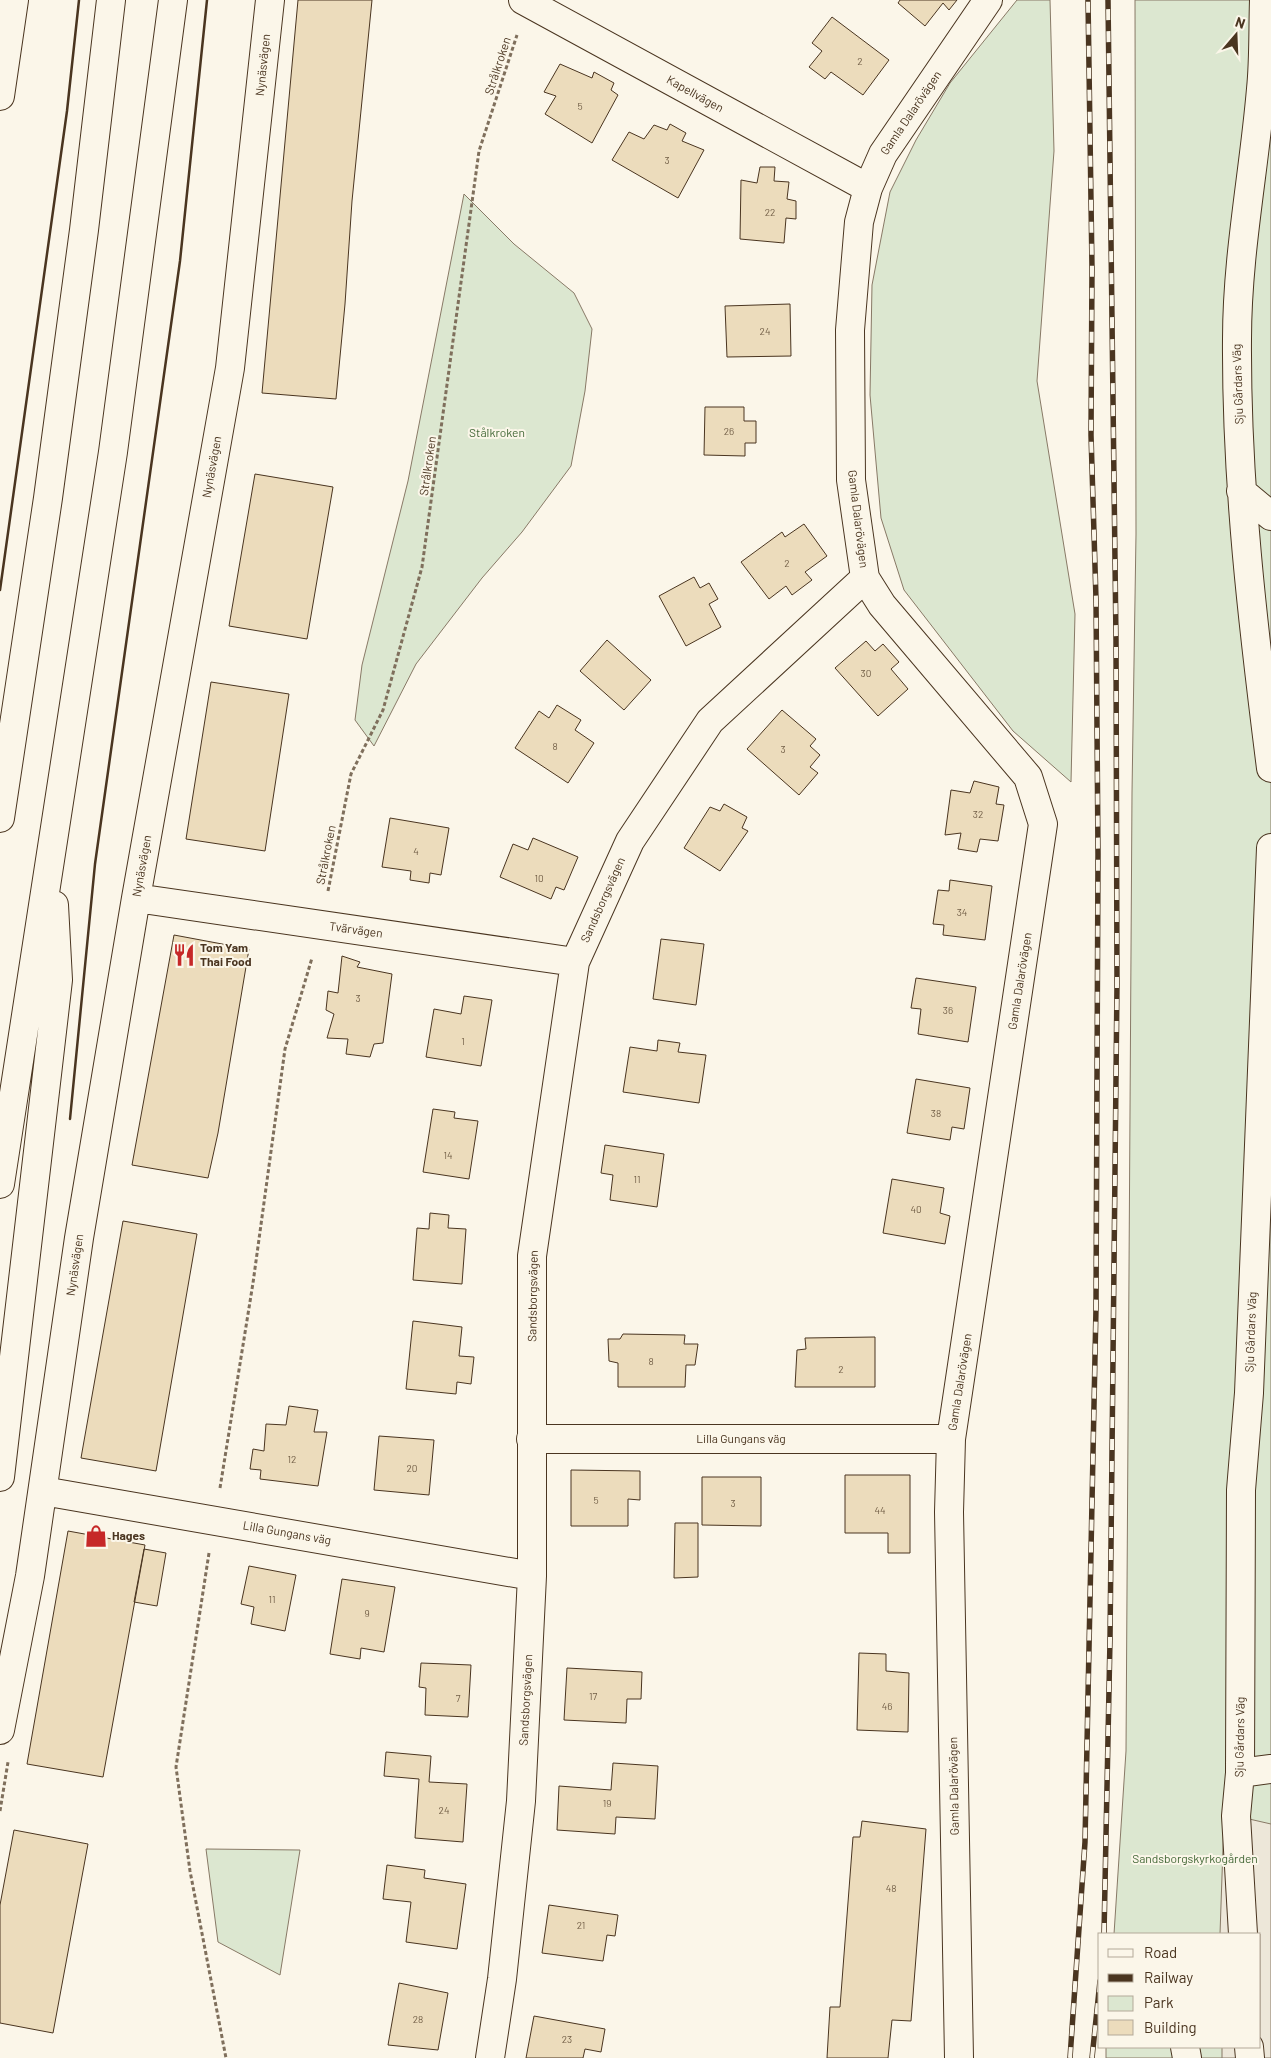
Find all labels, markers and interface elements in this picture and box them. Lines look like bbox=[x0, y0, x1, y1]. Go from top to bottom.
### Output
north arrow bbox=[1211, 10, 1261, 60]
text: N bbox=[1233, 13, 1248, 32]
street label: Nynäsvägen bbox=[252, 33, 272, 97]
street label: Strålkroken bbox=[481, 35, 513, 96]
house number: 2 bbox=[857, 55, 863, 67]
street label: Gamla Dalarövägen bbox=[877, 68, 944, 157]
street label: Kapellvägen bbox=[665, 72, 726, 114]
house number: 5 bbox=[577, 100, 583, 112]
house number: 3 bbox=[664, 154, 670, 166]
house number: 22 bbox=[765, 206, 775, 218]
house number: 24 bbox=[760, 325, 770, 337]
street label: Sju Gårdars Väg bbox=[1229, 343, 1245, 425]
park label: Stålkroken bbox=[469, 425, 525, 439]
house number: 26 bbox=[724, 425, 734, 437]
street label: Nynäsvägen bbox=[199, 435, 223, 499]
street label: Strålkroken bbox=[416, 435, 438, 497]
street label: Gamla Dalarövägen bbox=[846, 469, 872, 569]
house number: 2 bbox=[784, 557, 790, 569]
house number: 30 bbox=[861, 667, 871, 679]
house number: 8 bbox=[552, 740, 558, 752]
house number: 3 bbox=[780, 743, 786, 755]
house number: 32 bbox=[973, 808, 983, 820]
street label: Strålkroken bbox=[312, 824, 338, 886]
street label: Nynäsvägen bbox=[129, 834, 153, 898]
house number: 4 bbox=[413, 845, 419, 857]
street label: Sandsborgsvägen bbox=[577, 855, 627, 944]
house number: 10 bbox=[534, 872, 544, 884]
house number: 34 bbox=[957, 906, 967, 918]
street label: Tvärvägen bbox=[329, 918, 384, 940]
street label: Gamla Dalarövägen bbox=[1004, 931, 1034, 1031]
place label: Tom Yam Thai Food bbox=[200, 940, 252, 968]
restaurant icon: Tom Yam Thai Food bbox=[171, 942, 197, 968]
house number: 3 bbox=[355, 992, 361, 1004]
house number: 36 bbox=[943, 1004, 953, 1016]
house number: 1 bbox=[461, 1035, 465, 1047]
house number: 38 bbox=[931, 1107, 941, 1119]
house number: 14 bbox=[443, 1149, 453, 1161]
house number: 11 bbox=[633, 1173, 641, 1185]
house number: 40 bbox=[910, 1203, 922, 1215]
street label: Nynäsvägen bbox=[63, 1233, 85, 1297]
street label: Sandsborgsvägen bbox=[524, 1250, 540, 1342]
street label: Sju Gårdars Väg bbox=[1242, 1291, 1258, 1373]
street label: Gamla Dalarövägen bbox=[944, 1332, 974, 1432]
house number: 8 bbox=[648, 1355, 654, 1367]
house number: 2 bbox=[838, 1363, 844, 1375]
street label: Lilla Gungans väg bbox=[696, 1431, 786, 1445]
house number: 12 bbox=[288, 1453, 296, 1465]
house number: 20 bbox=[406, 1462, 418, 1474]
house number: 5 bbox=[593, 1494, 599, 1506]
house number: 3 bbox=[730, 1497, 736, 1509]
house number: 44 bbox=[874, 1504, 886, 1516]
street label: Lilla Gungans väg bbox=[242, 1517, 332, 1547]
shop icon: Hages bbox=[83, 1523, 109, 1549]
place label: Hages bbox=[112, 1528, 145, 1542]
house number: 11 bbox=[268, 1593, 276, 1605]
house number: 9 bbox=[364, 1607, 370, 1619]
street label: Sandsborgsvägen bbox=[516, 1654, 534, 1746]
house number: 17 bbox=[589, 1690, 597, 1702]
house number: 7 bbox=[456, 1692, 461, 1704]
street label: Sju Gårdars Väg bbox=[1231, 1697, 1247, 1777]
house number: 46 bbox=[882, 1700, 892, 1712]
street label: Gamla Dalarövägen bbox=[945, 1737, 961, 1835]
house number: 19 bbox=[603, 1797, 611, 1809]
house number: 24 bbox=[439, 1804, 449, 1816]
park label: Sandsborgskyrkogården bbox=[1132, 1851, 1258, 1865]
house number: 48 bbox=[886, 1882, 896, 1894]
house number: 21 bbox=[577, 1919, 585, 1931]
legend bbox=[1098, 1933, 1261, 2048]
text: Road bbox=[1144, 1943, 1177, 1961]
text: Railway bbox=[1144, 1968, 1193, 1986]
text: Park bbox=[1144, 1993, 1174, 2011]
house number: 28 bbox=[413, 2013, 423, 2025]
text: Building bbox=[1144, 2018, 1197, 2036]
house number: 23 bbox=[562, 2033, 572, 2045]

